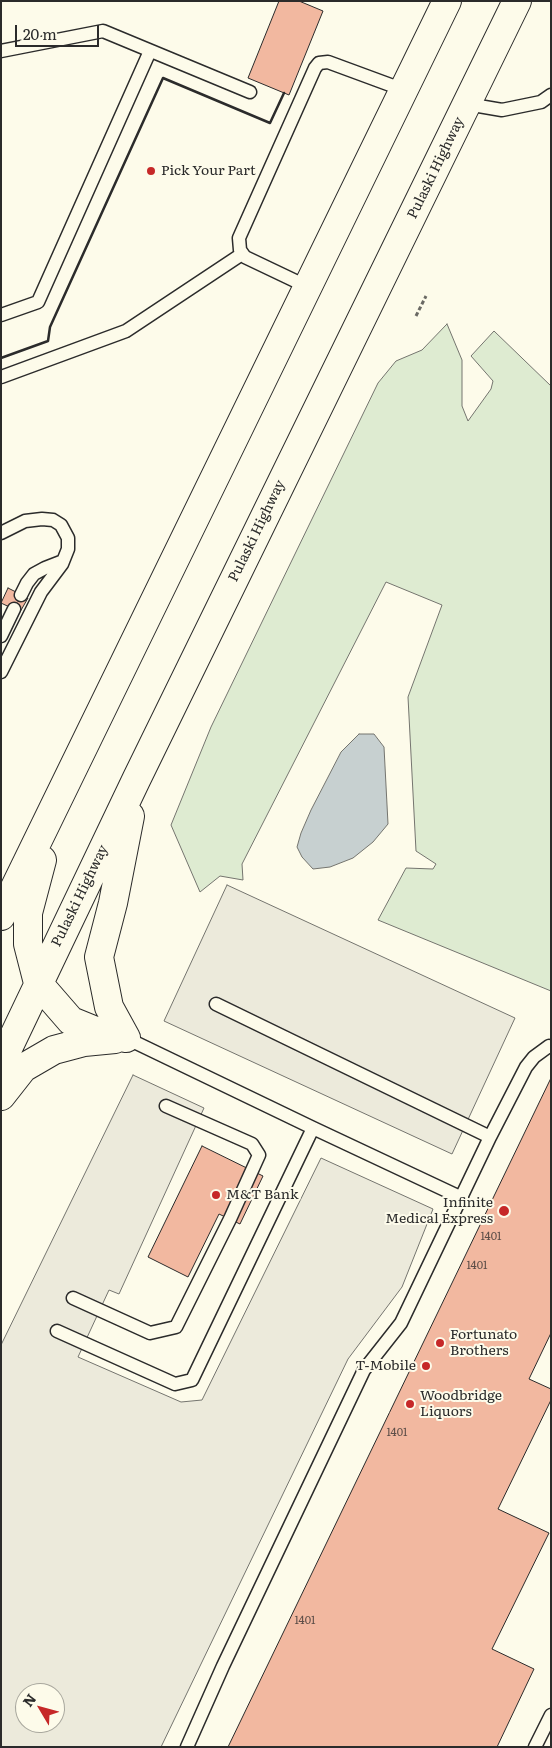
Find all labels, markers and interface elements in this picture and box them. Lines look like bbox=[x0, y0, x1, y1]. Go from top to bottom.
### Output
scale bar bbox=[18, 15, 101, 47]
text: 20 m bbox=[23, 22, 57, 45]
street label: Pulaski Highway bbox=[404, 114, 468, 222]
place label: Pick Your Part bbox=[161, 163, 256, 179]
marker: Pick Your Part bbox=[145, 165, 157, 177]
street label: Pulaski Highway bbox=[225, 477, 289, 585]
street label: Pulaski Highway bbox=[48, 842, 112, 950]
place label: M&T Bank bbox=[226, 1187, 299, 1203]
marker: M&T Bank bbox=[210, 1189, 222, 1201]
place label: Infinite Medical Express bbox=[385, 1195, 493, 1228]
marker: Infinite Medical Express bbox=[497, 1204, 511, 1218]
house number: 1401 bbox=[481, 1230, 501, 1244]
house number: 1401 bbox=[467, 1259, 487, 1273]
place label: Fortunato Brothers bbox=[450, 1327, 517, 1360]
marker: Fortunato Brothers bbox=[434, 1337, 446, 1349]
place label: T-Mobile bbox=[355, 1358, 416, 1374]
marker: T-Mobile bbox=[420, 1360, 432, 1372]
place label: Woodbridge Liquors bbox=[420, 1388, 502, 1420]
marker: Woodbridge Liquors bbox=[404, 1398, 416, 1410]
house number: 1401 bbox=[387, 1426, 407, 1440]
house number: 1401 bbox=[295, 1614, 315, 1628]
north arrow bbox=[15, 1683, 65, 1733]
text: N bbox=[17, 1689, 40, 1710]

